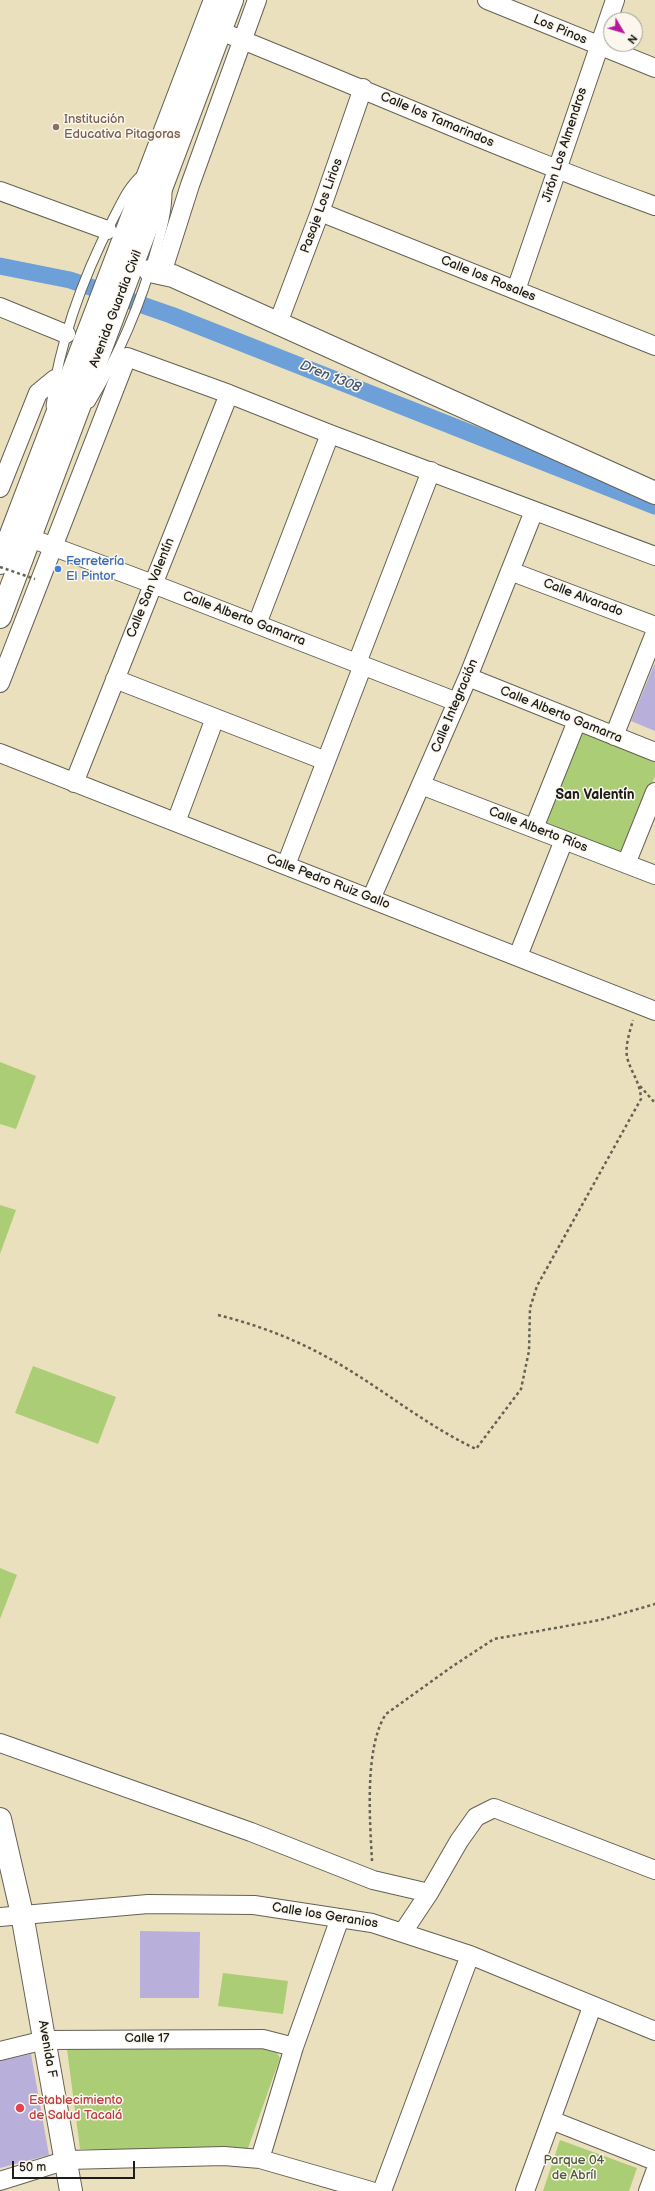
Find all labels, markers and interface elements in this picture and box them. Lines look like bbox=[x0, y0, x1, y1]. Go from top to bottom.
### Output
street label: Los Pinos bbox=[531, 12, 589, 48]
north arrow bbox=[603, 12, 643, 52]
text: N bbox=[624, 32, 640, 46]
street label: Jirón Los Almendros bbox=[539, 86, 591, 204]
street label: Calle los Tamarindos bbox=[378, 89, 496, 151]
place label: Institución Educativa Pitagoras bbox=[64, 112, 180, 143]
marker: Institución Educativa Pitagoras bbox=[51, 122, 61, 132]
street label: Pasaje Los Lirios bbox=[298, 157, 346, 255]
street label: Avenida Guardia Civil bbox=[86, 248, 146, 370]
street label: Calle los Rosales bbox=[438, 253, 538, 305]
water label: Dren 1308 bbox=[297, 357, 363, 397]
street label: Calle San Valentín bbox=[124, 536, 178, 640]
place label: Ferretería El Pintor bbox=[66, 554, 124, 585]
marker: Ferretería El Pintor bbox=[53, 564, 63, 574]
street label: Calle Alvarado bbox=[541, 576, 625, 620]
street label: Calle Alberto Gamarra bbox=[180, 588, 308, 650]
street label: Calle Integración bbox=[428, 657, 482, 755]
street label: Calle Alberto Gamarra bbox=[498, 683, 624, 747]
district label: San Valentín bbox=[555, 787, 635, 803]
street label: Calle Alberto Ríos bbox=[486, 804, 590, 856]
street label: Calle Pedro Ruiz Gallo bbox=[264, 851, 392, 913]
street label: Calle los Geranios bbox=[271, 1900, 379, 1932]
street label: Avenida F bbox=[34, 2019, 60, 2079]
street label: Calle 17 bbox=[125, 2031, 169, 2047]
place label: Establecimiento de Salud Tacalá bbox=[29, 2093, 123, 2124]
marker: Establecimiento de Salud Tacalá bbox=[14, 2102, 26, 2114]
scale bar bbox=[14, 2153, 137, 2179]
park label: Parque 04 de Abríl bbox=[543, 2153, 605, 2184]
text: 50 m bbox=[19, 2160, 46, 2175]

